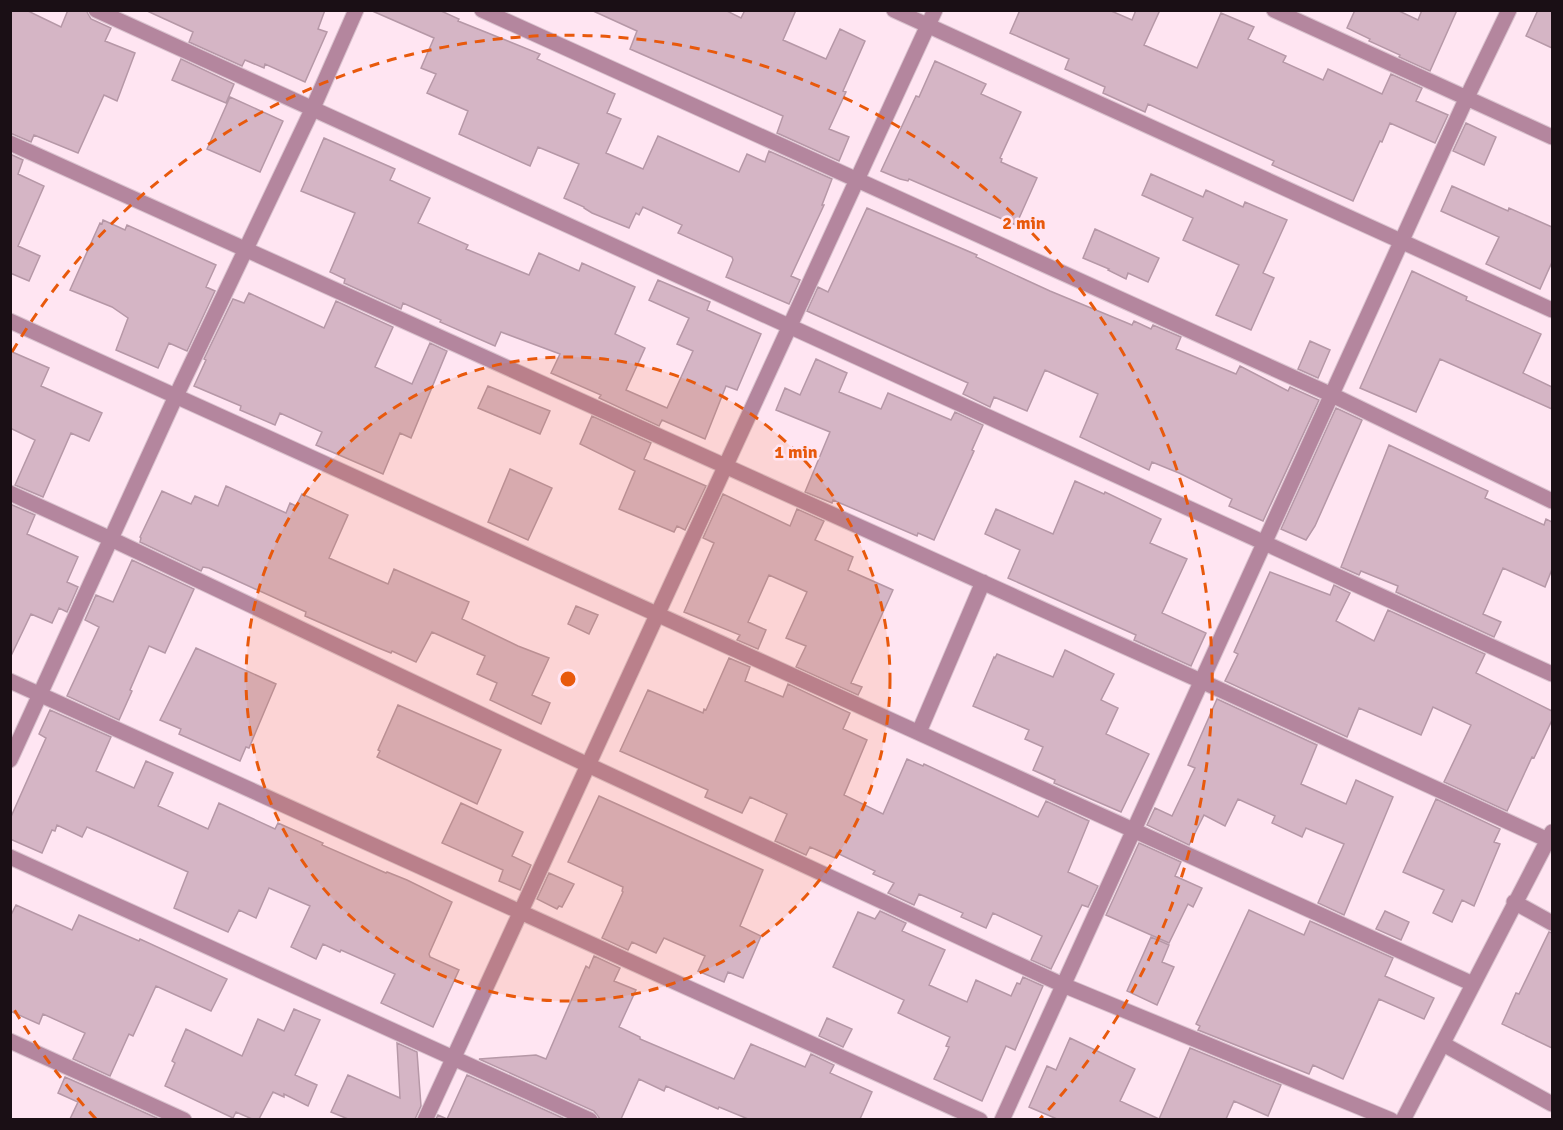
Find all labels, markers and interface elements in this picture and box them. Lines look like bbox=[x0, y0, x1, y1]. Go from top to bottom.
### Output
text: 2 min bbox=[1002, 212, 1046, 234]
text: 1 min bbox=[774, 441, 818, 463]
centre of rings bbox=[558, 669, 578, 689]

